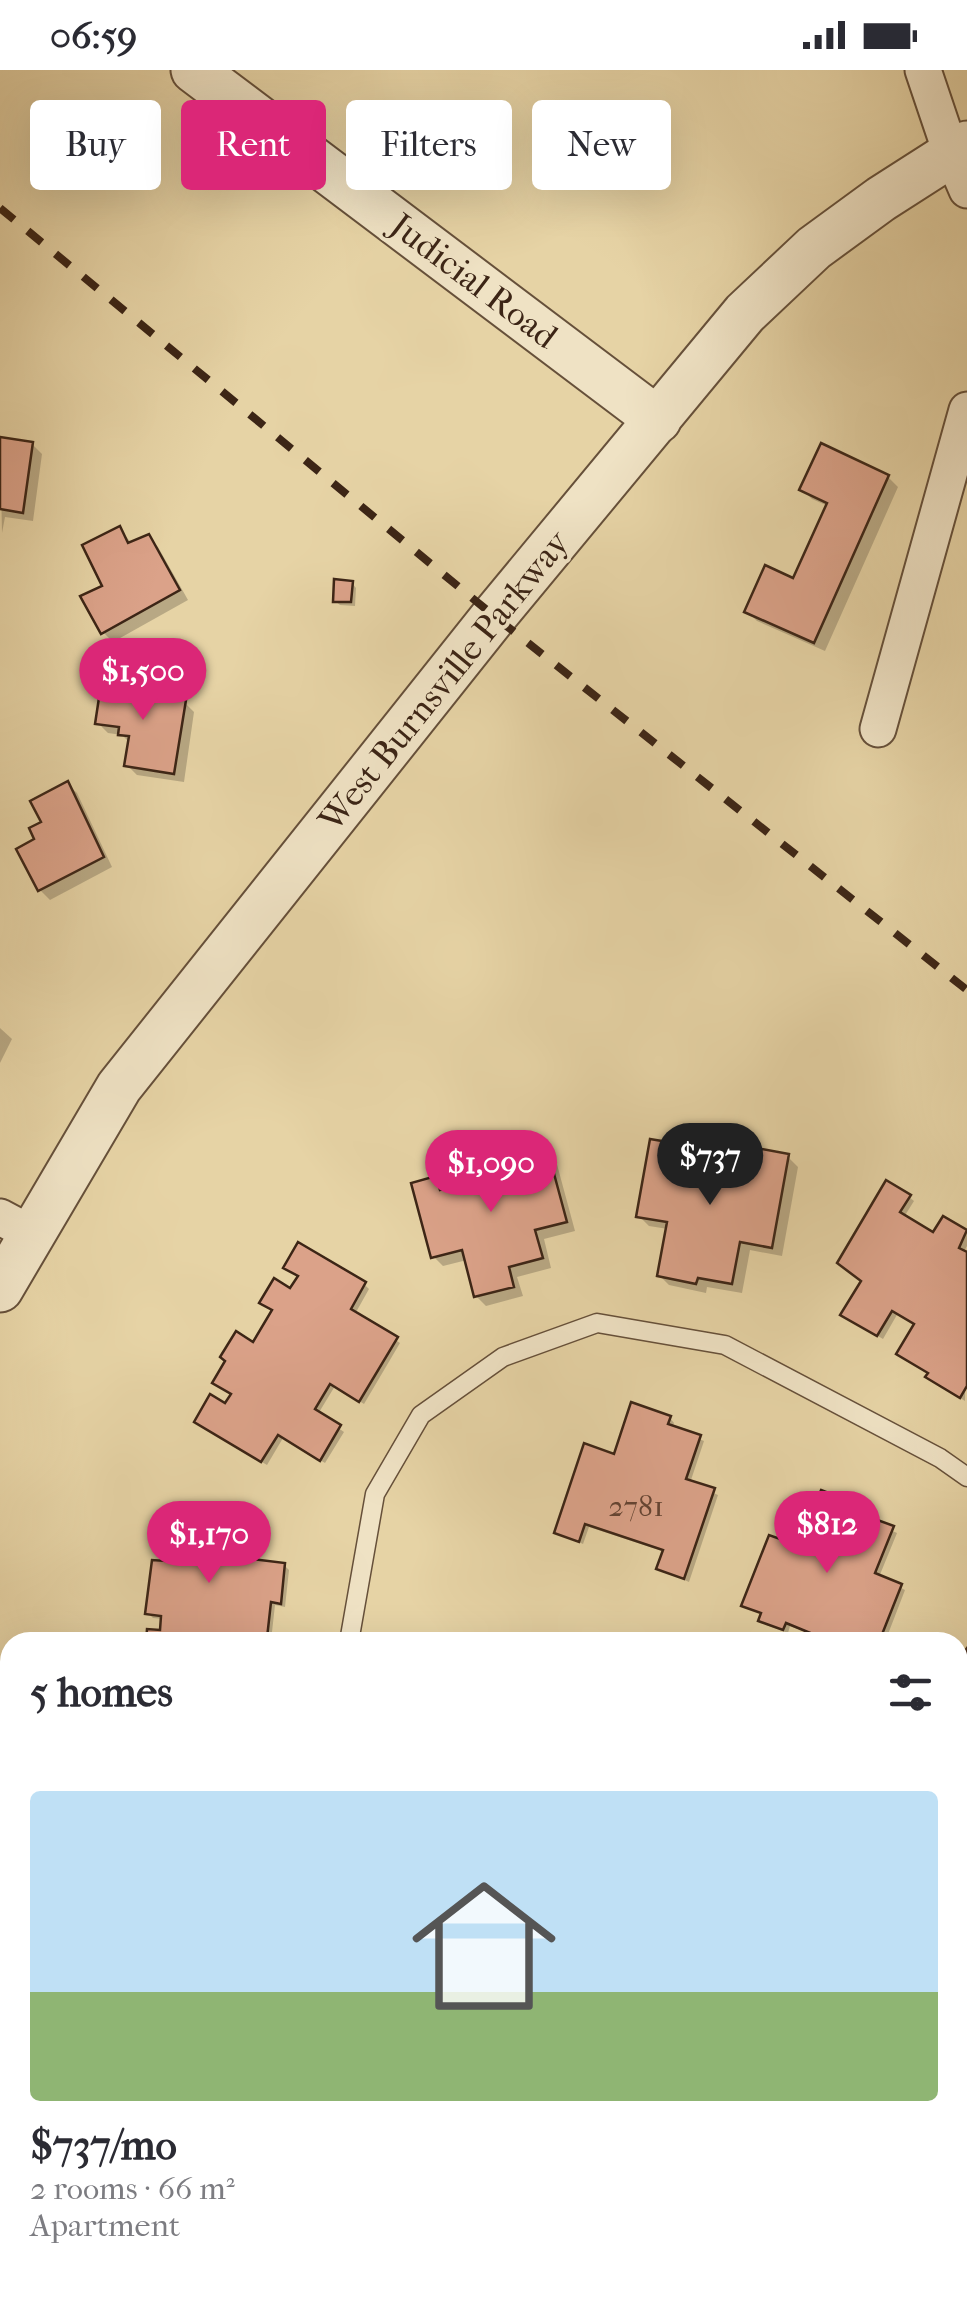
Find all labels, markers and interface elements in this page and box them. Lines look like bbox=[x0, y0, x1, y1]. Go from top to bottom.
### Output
text: 06:59 bbox=[50, 13, 137, 58]
chip: Buy bbox=[30, 100, 161, 190]
chip: Rent bbox=[181, 100, 326, 190]
chip: Filters bbox=[346, 100, 512, 190]
chip: New bbox=[532, 100, 671, 190]
street label: Judicial Road bbox=[380, 203, 566, 358]
street label: West Burnsville Parkway bbox=[310, 522, 579, 840]
pin: $1,500 bbox=[62, 638, 224, 723]
text: $1,500 bbox=[101, 652, 185, 689]
pin: $737 bbox=[651, 1123, 769, 1208]
pin: $1,090 bbox=[410, 1130, 572, 1215]
text: $737 bbox=[679, 1137, 741, 1174]
text: $1,090 bbox=[447, 1144, 535, 1181]
house number: 2781 bbox=[608, 1489, 664, 1524]
pin: $812 bbox=[768, 1491, 886, 1576]
pin: $1,170 bbox=[128, 1501, 290, 1586]
text: $812 bbox=[796, 1505, 858, 1542]
text: $1,170 bbox=[169, 1515, 249, 1552]
icon: filters bbox=[883, 1665, 938, 1720]
text: 5 homes bbox=[30, 1668, 173, 1717]
icon: home bbox=[394, 1856, 574, 2036]
text: $737/mo bbox=[30, 2121, 177, 2170]
text: 2 rooms · 66 m² bbox=[30, 2170, 235, 2207]
text: Apartment bbox=[30, 2207, 180, 2244]

